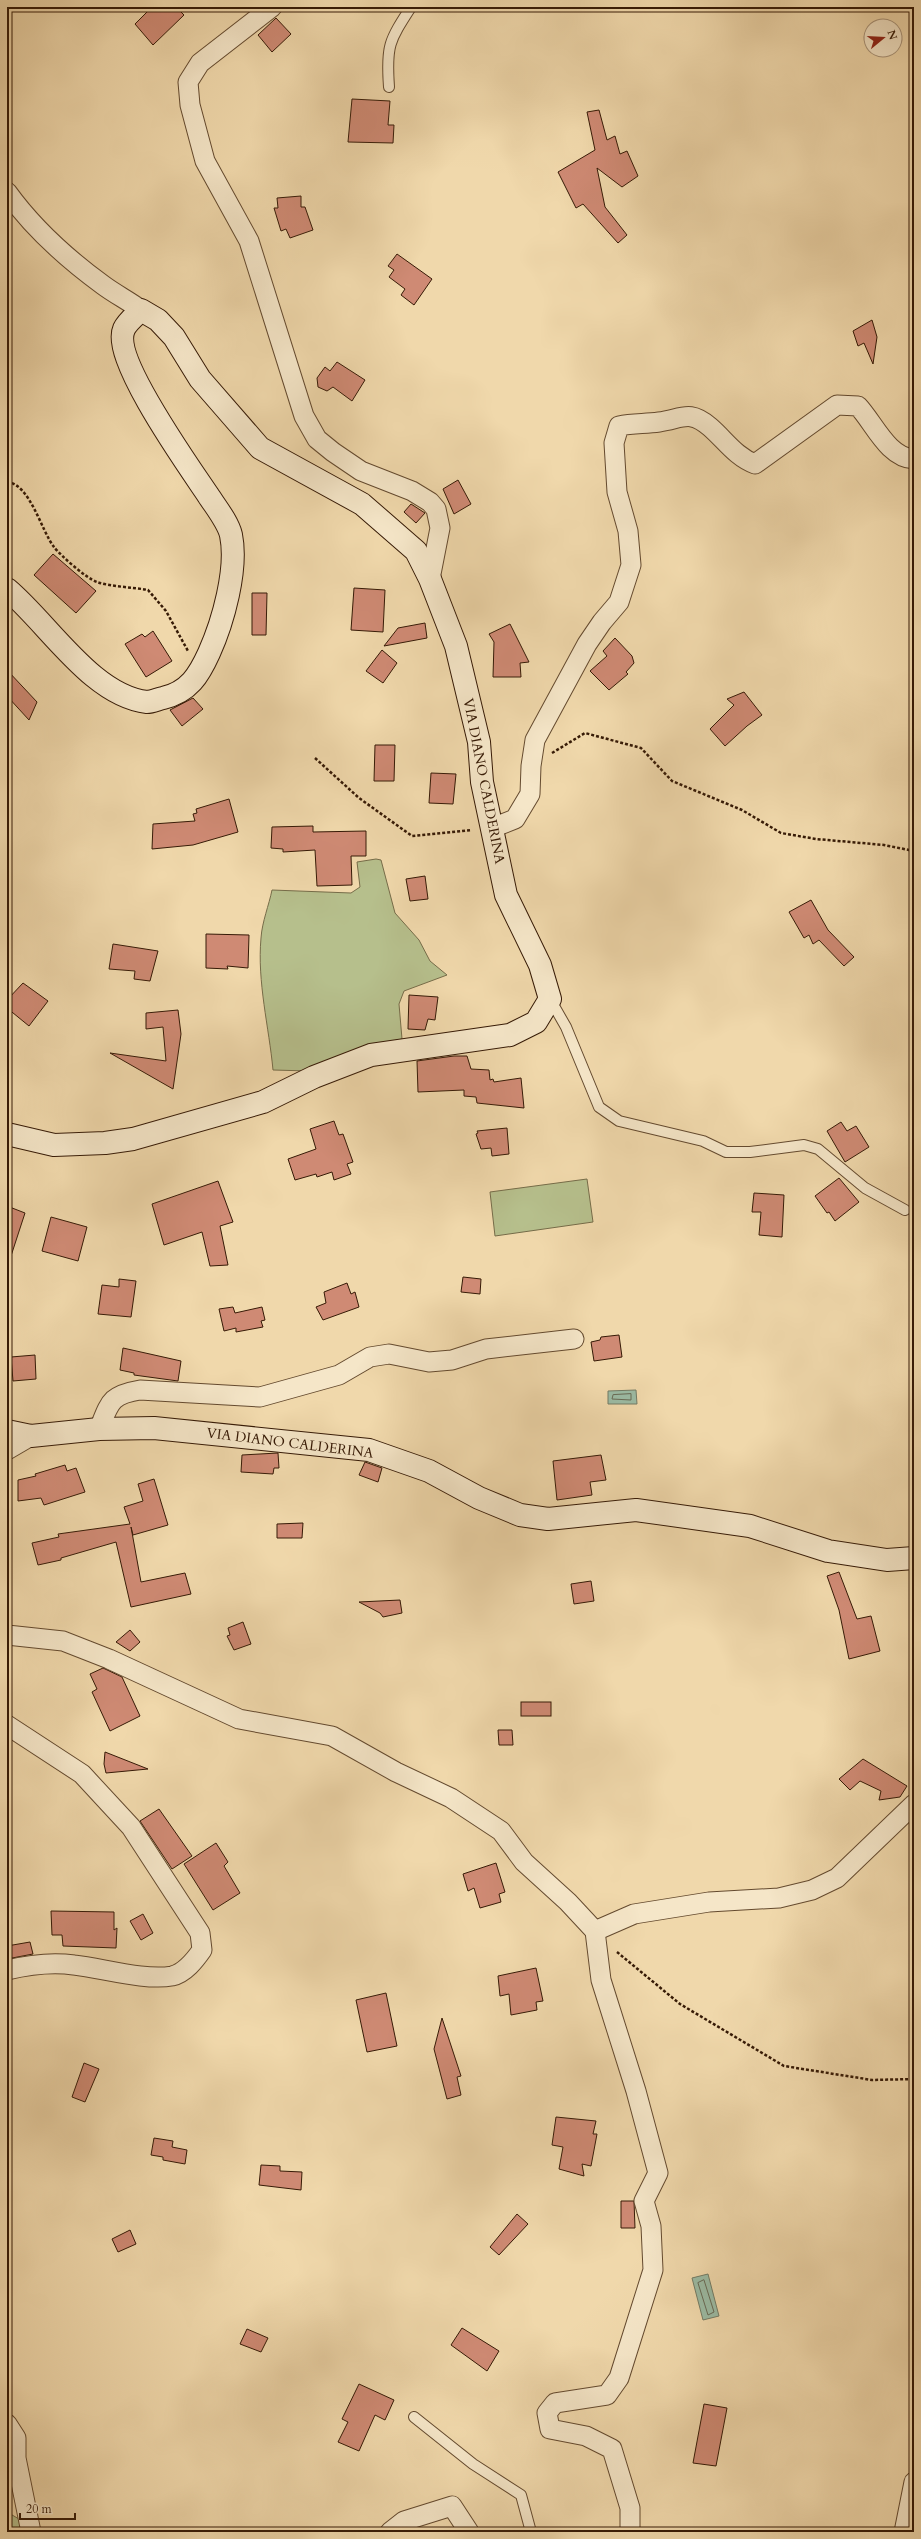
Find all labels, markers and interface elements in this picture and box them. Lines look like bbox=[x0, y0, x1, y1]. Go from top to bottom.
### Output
north arrow bbox=[863, 18, 903, 58]
text: N bbox=[883, 28, 901, 42]
street label: VIA DIANO CALDERINA bbox=[459, 697, 509, 865]
street label: VIA DIANO CALDERINA bbox=[205, 1423, 375, 1463]
scale bar bbox=[20, 2495, 75, 2521]
text: 20 m bbox=[26, 2501, 53, 2517]

